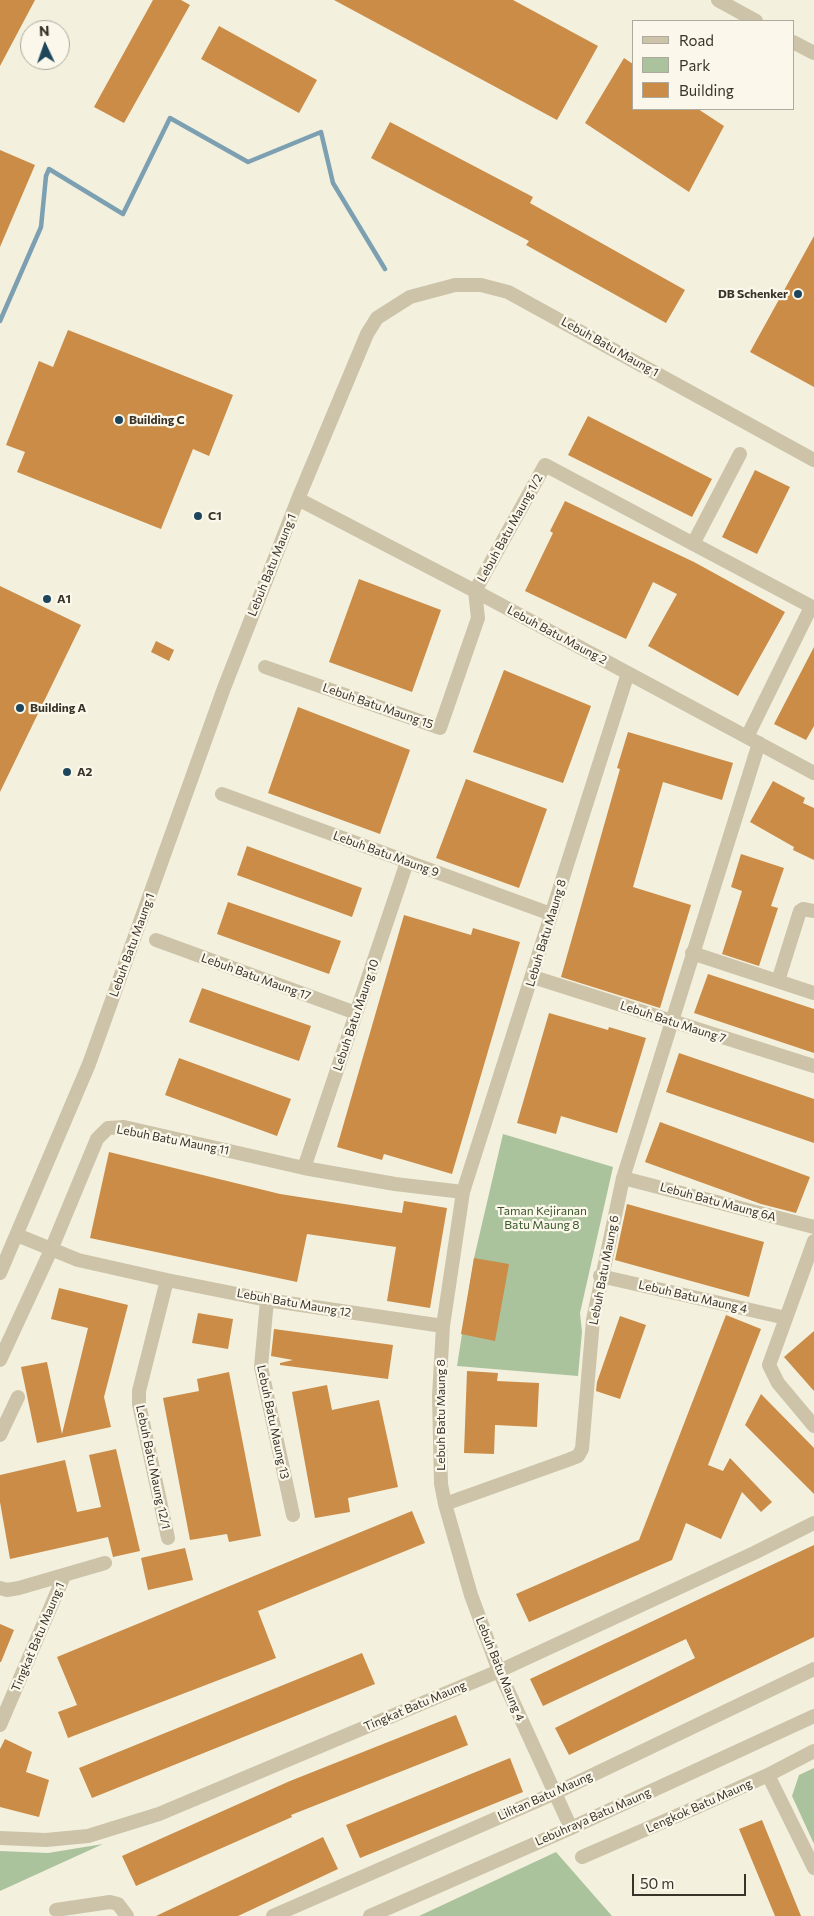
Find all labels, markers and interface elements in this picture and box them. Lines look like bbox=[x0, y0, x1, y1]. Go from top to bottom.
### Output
north arrow bbox=[20, 20, 70, 70]
legend bbox=[632, 20, 794, 110]
text: N bbox=[39, 22, 50, 39]
text: Road bbox=[679, 31, 714, 49]
text: Park bbox=[679, 56, 710, 74]
text: Building bbox=[679, 81, 734, 99]
place label: DB Schenker bbox=[718, 287, 788, 301]
marker: DB Schenker bbox=[792, 288, 804, 300]
street label: Lebuh Batu Maung 1 bbox=[559, 314, 661, 380]
place label: Building C bbox=[129, 413, 185, 427]
marker: Building C bbox=[113, 414, 125, 426]
street label: Lebuh Batu Maung 1/2 bbox=[474, 471, 546, 585]
place label: C1 bbox=[208, 509, 222, 523]
marker: C1 bbox=[192, 510, 204, 522]
street label: Lebuh Batu Maung 1 bbox=[245, 512, 299, 618]
place label: A1 bbox=[57, 592, 71, 606]
marker: A1 bbox=[41, 593, 53, 605]
street label: Lebuh Batu Maung 2 bbox=[505, 603, 609, 667]
street label: Lebuh Batu Maung 15 bbox=[321, 680, 435, 732]
place label: Building A bbox=[30, 701, 86, 715]
marker: Building A bbox=[14, 702, 26, 714]
place label: A2 bbox=[77, 765, 92, 779]
marker: A2 bbox=[61, 766, 73, 778]
street label: Lebuh Batu Maung 9 bbox=[331, 828, 441, 880]
street label: Lebuh Batu Maung 8 bbox=[523, 878, 569, 988]
street label: Lebuh Batu Maung 1 bbox=[107, 891, 157, 999]
street label: Lebuh Batu Maung 17 bbox=[199, 950, 313, 1004]
street label: Lebuh Batu Maung 10 bbox=[330, 957, 382, 1073]
street label: Lebuh Batu Maung 7 bbox=[618, 998, 728, 1046]
street label: Lebuh Batu Maung 11 bbox=[115, 1122, 231, 1158]
street label: Lebuh Batu Maung 6A bbox=[658, 1180, 778, 1224]
park label: Taman Kejiranan Batu Maung 8 bbox=[497, 1204, 587, 1232]
street label: Lebuh Batu Maung 6 bbox=[586, 1214, 622, 1326]
street label: Lebuh Batu Maung 4 bbox=[637, 1277, 749, 1317]
street label: Lebuh Batu Maung 12 bbox=[236, 1286, 352, 1320]
street label: Lebuh Batu Maung 8 bbox=[434, 1359, 448, 1471]
street label: Lebuh Batu Maung 13 bbox=[254, 1364, 292, 1480]
street label: Lebuh Batu Maung 12/1 bbox=[133, 1404, 173, 1530]
street label: Tingkat Batu Maung 1 bbox=[8, 1580, 68, 1694]
street label: Lebuh Batu Maung 4 bbox=[472, 1615, 528, 1723]
street label: Tingkat Batu Maung bbox=[362, 1678, 468, 1734]
street label: Lilitan Batu Maung bbox=[495, 1769, 595, 1823]
street label: Lengkok Batu Maung bbox=[644, 1776, 754, 1836]
street label: Lebuhraya Batu Maung bbox=[533, 1785, 653, 1849]
scale bar bbox=[634, 1864, 748, 1896]
text: 50 m bbox=[640, 1874, 674, 1892]

